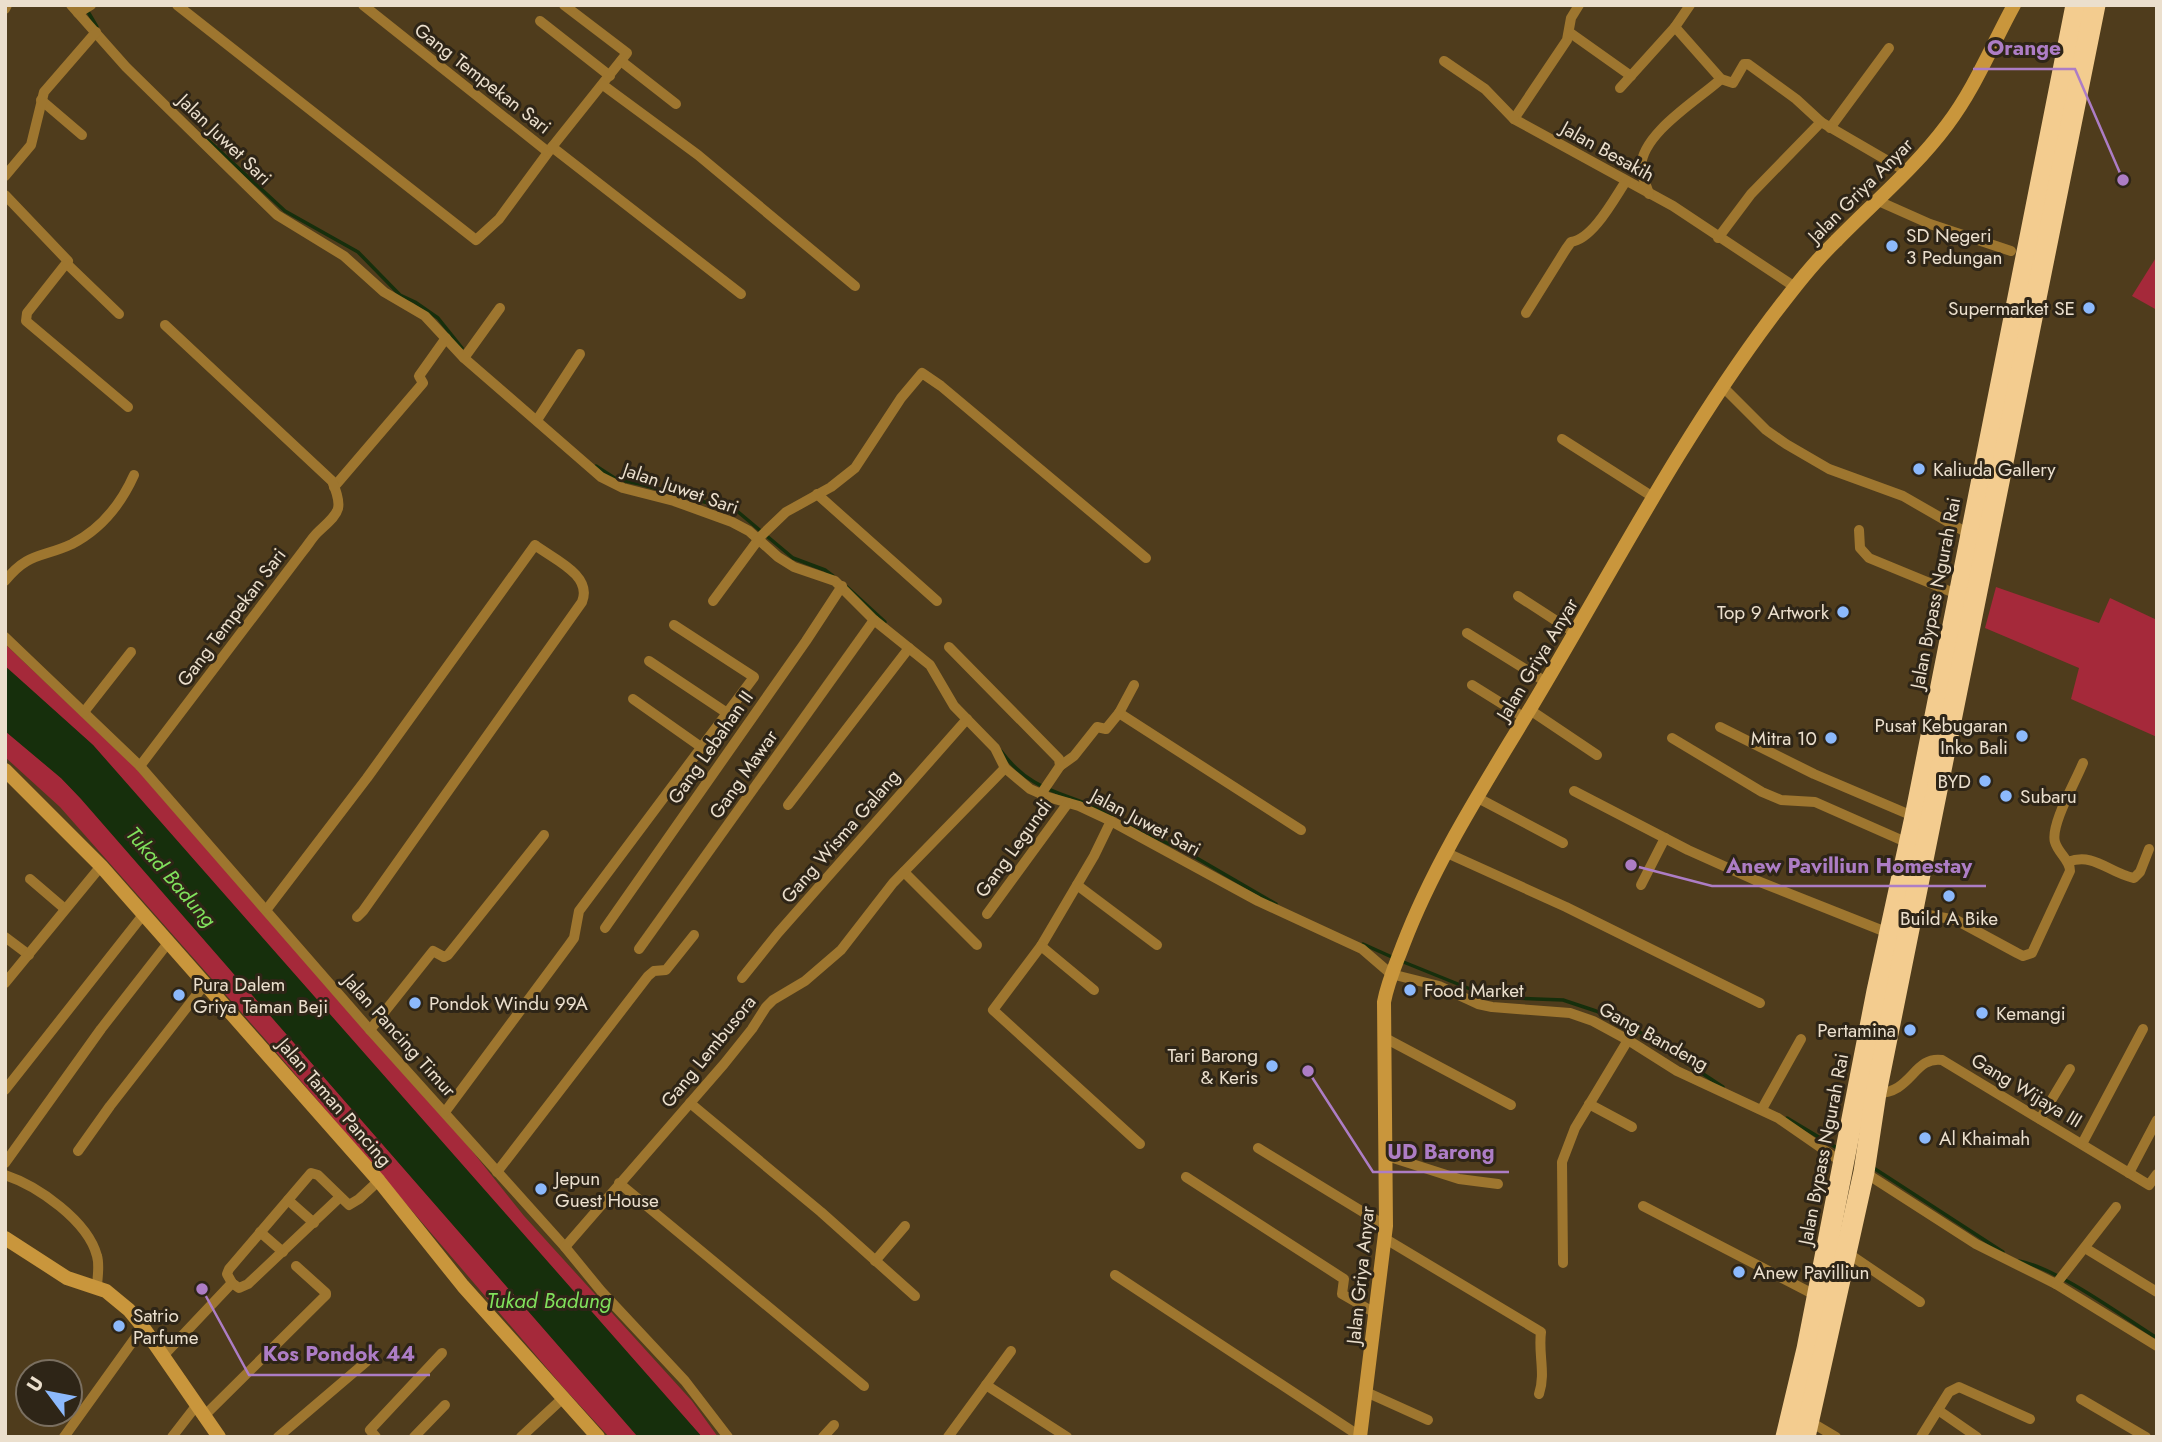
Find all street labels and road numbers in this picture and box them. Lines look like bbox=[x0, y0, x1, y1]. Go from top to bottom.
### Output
street label: Gang Tempekan Sari bbox=[409, 16, 557, 140]
street label: Jalan Juwet Sari bbox=[170, 85, 278, 191]
street label: Jalan Besakih bbox=[1553, 113, 1659, 188]
street label: Jalan Griya Anyar bbox=[1800, 131, 1919, 251]
street label: Jalan Juwet Sari bbox=[616, 455, 742, 521]
street label: Jalan Bypass Ngurah Rai bbox=[1903, 495, 1967, 694]
street label: Gang Tempekan Sari bbox=[170, 543, 292, 692]
street label: Jalan Griya Anyar bbox=[1489, 592, 1585, 728]
street label: Gang Lebahan II bbox=[661, 685, 760, 809]
street label: Gang Mawar bbox=[703, 724, 784, 824]
street label: Gang Wisma Galang bbox=[775, 763, 906, 909]
street label: Jalan Juwet Sari bbox=[1083, 781, 1206, 863]
street label: Gang Legundi bbox=[969, 794, 1058, 903]
street label: Jalan Pancing Timur bbox=[335, 966, 463, 1103]
street label: Gang Lembusora bbox=[654, 989, 762, 1113]
street label: Gang Bandeng bbox=[1594, 995, 1713, 1078]
street label: Jalan Taman Pancing bbox=[269, 1030, 398, 1172]
street label: Gang Wijaya III bbox=[1966, 1047, 2087, 1134]
street label: Jalan Bypass Ngurah Rai bbox=[1791, 1051, 1855, 1250]
street label: Jalan Griya Anyar bbox=[1340, 1204, 1381, 1348]

